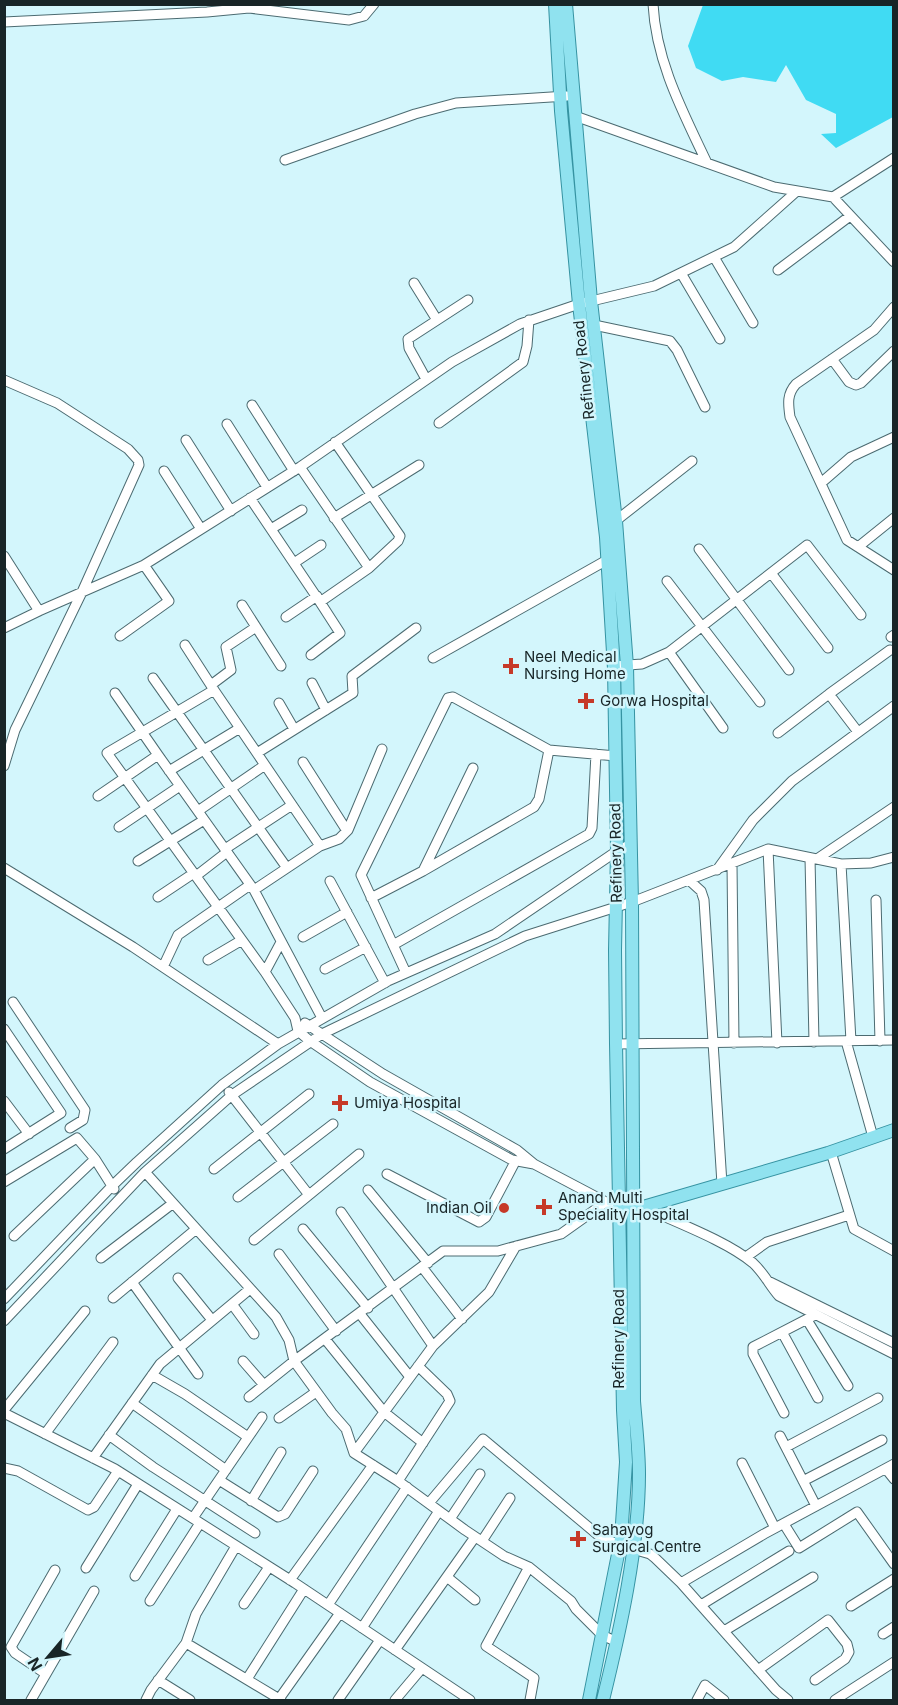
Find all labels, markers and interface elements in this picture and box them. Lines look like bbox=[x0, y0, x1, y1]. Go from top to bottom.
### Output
street label: Refinery Road bbox=[569, 319, 598, 421]
place label: Neel Medical Nursing Home bbox=[524, 647, 626, 683]
marker: Neel Medical Nursing Home bbox=[502, 657, 520, 675]
place label: Gorwa Hospital bbox=[600, 691, 709, 710]
marker: Gorwa Hospital bbox=[577, 692, 595, 710]
street label: Refinery Road bbox=[605, 803, 626, 903]
place label: Umiya Hospital bbox=[354, 1093, 461, 1112]
marker: Umiya Hospital bbox=[331, 1094, 349, 1112]
place label: Anand Multi Speciality Hospital bbox=[558, 1188, 689, 1224]
place label: Indian Oil bbox=[426, 1198, 492, 1217]
marker: Anand Multi Speciality Hospital bbox=[535, 1198, 553, 1216]
marker: Indian Oil bbox=[497, 1201, 511, 1215]
street label: Refinery Road bbox=[609, 1289, 628, 1389]
place label: Sahayog Surgical Centre bbox=[592, 1520, 701, 1556]
marker: Sahayog Surgical Centre bbox=[569, 1530, 587, 1548]
north arrow bbox=[18, 1627, 78, 1687]
text: N bbox=[23, 1654, 47, 1674]

